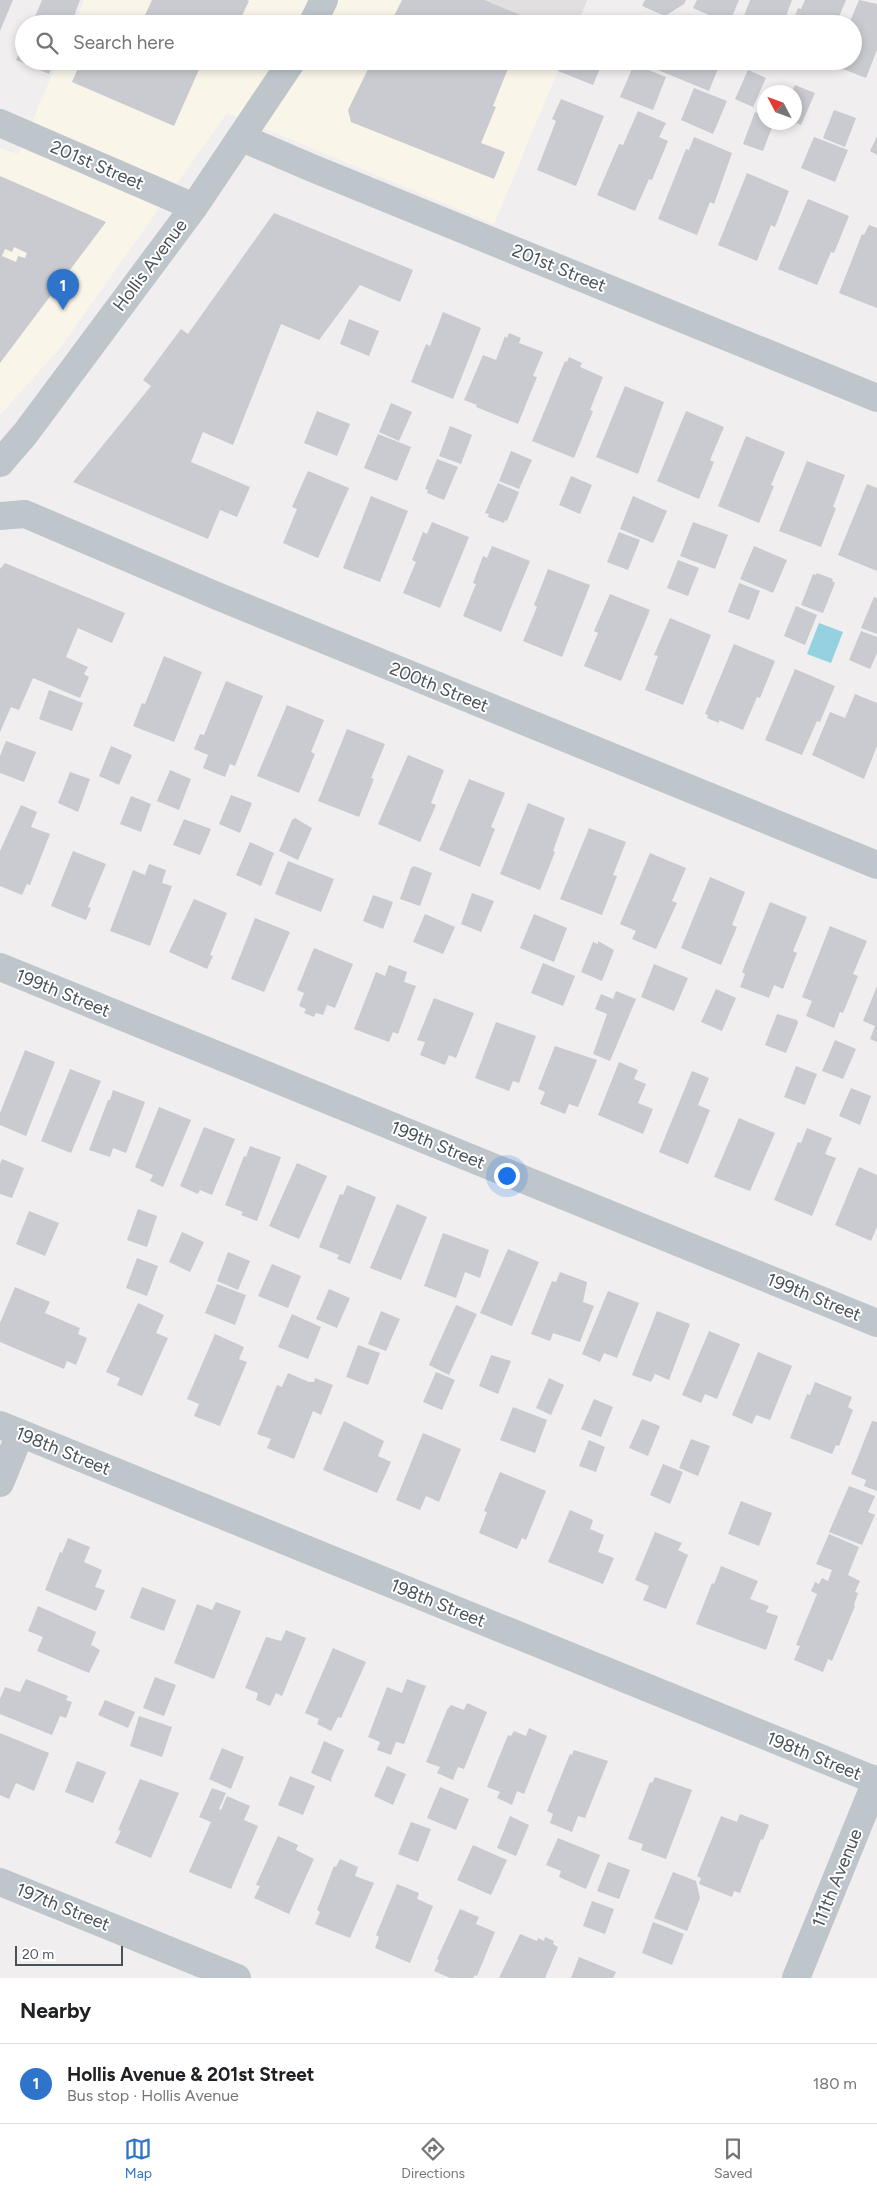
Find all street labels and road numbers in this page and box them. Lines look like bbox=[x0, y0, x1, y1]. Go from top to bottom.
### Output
street label: 201st Street bbox=[47, 136, 147, 195]
street label: Hollis Avenue bbox=[108, 214, 192, 315]
street label: 201st Street bbox=[509, 239, 609, 297]
street label: 200th Street bbox=[386, 657, 492, 717]
street label: 199th Street bbox=[13, 964, 113, 1022]
street label: 199th Street bbox=[388, 1116, 488, 1174]
street label: 199th Street bbox=[764, 1268, 864, 1326]
street label: 198th Street bbox=[12, 1422, 114, 1480]
street label: 198th Street bbox=[387, 1574, 489, 1632]
street label: 198th Street bbox=[763, 1727, 865, 1785]
street label: 111th Avenue bbox=[807, 1825, 867, 1931]
street label: 197th Street bbox=[13, 1878, 113, 1936]

